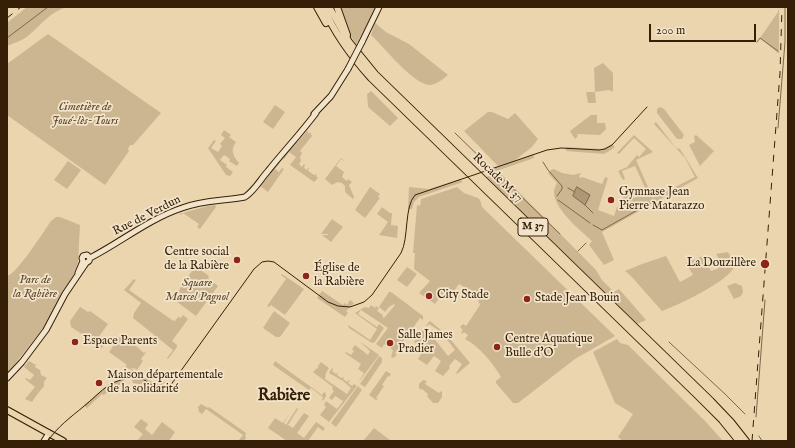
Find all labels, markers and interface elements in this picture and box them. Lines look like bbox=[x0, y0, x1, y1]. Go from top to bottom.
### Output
scale bar bbox=[651, 16, 758, 42]
text: 200 m bbox=[656, 23, 685, 38]
park label: Cimetière de Joué-lès-Tours bbox=[52, 101, 118, 129]
street label: Rocade M 37 bbox=[469, 150, 525, 206]
place label: Gymnase Jean Pierre Matarazzo bbox=[619, 186, 704, 214]
street label: Rue de Verdun bbox=[111, 193, 183, 239]
marker: Gymnase Jean Pierre Matarazzo bbox=[606, 195, 616, 205]
road number: M 37 bbox=[518, 218, 548, 236]
place label: Centre social de la Rabière bbox=[164, 246, 229, 274]
marker: Centre social de la Rabière bbox=[232, 255, 242, 265]
place label: La Douzillère bbox=[687, 257, 756, 271]
marker: La Douzillère bbox=[759, 258, 771, 270]
place label: Église de la Rabière bbox=[314, 262, 364, 290]
marker: Église de la Rabière bbox=[301, 271, 311, 281]
park label: Parc de la Rabière bbox=[13, 274, 57, 302]
park label: Square Marcel Pagnol bbox=[165, 277, 229, 305]
place label: City Stade bbox=[437, 289, 489, 303]
marker: City Stade bbox=[424, 291, 434, 301]
place label: Stade Jean Bouin bbox=[535, 292, 619, 306]
marker: Stade Jean Bouin bbox=[522, 294, 532, 304]
place label: Salle James Pradier bbox=[398, 329, 453, 357]
place label: Centre Aquatique Bulle d'O bbox=[505, 333, 592, 361]
place label: Espace Parents bbox=[83, 335, 157, 349]
marker: Espace Parents bbox=[70, 337, 80, 347]
marker: Salle James Pradier bbox=[385, 338, 395, 348]
marker: Centre Aquatique Bulle d'O bbox=[492, 342, 502, 352]
place label: Maison départementale de la solidarité bbox=[107, 369, 223, 397]
marker: Maison départementale de la solidarité bbox=[94, 378, 104, 388]
district label: Rabière bbox=[258, 387, 310, 407]

